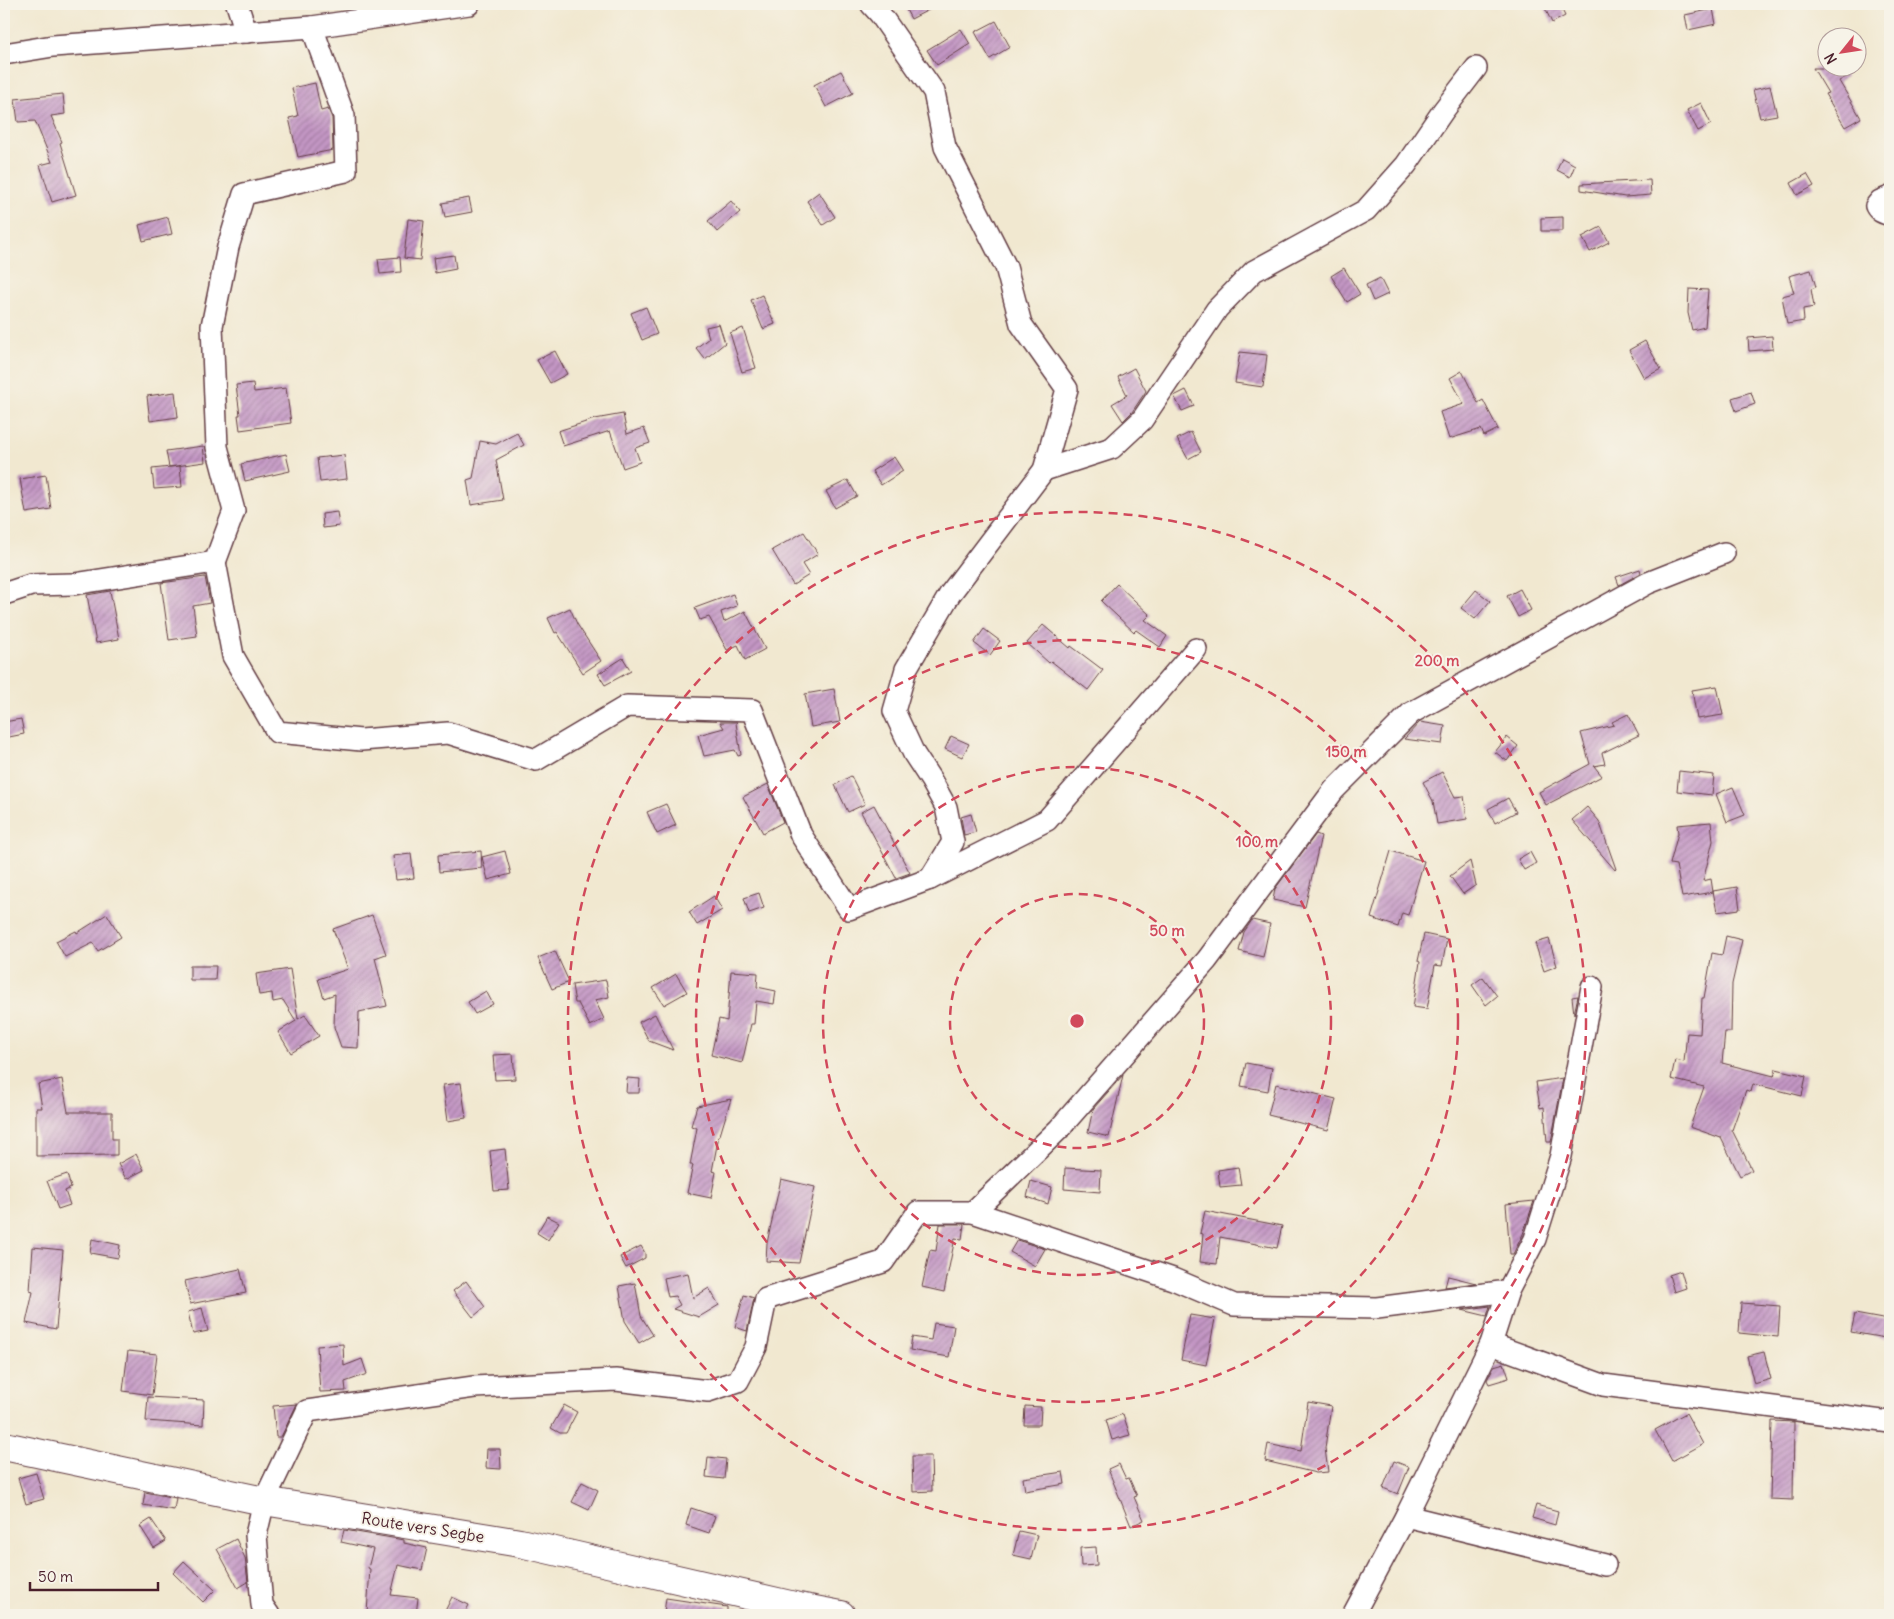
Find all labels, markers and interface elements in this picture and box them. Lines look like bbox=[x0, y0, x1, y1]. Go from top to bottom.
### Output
north arrow bbox=[1816, 28, 1866, 78]
text: N bbox=[1821, 50, 1841, 67]
text: 200 m bbox=[1415, 651, 1459, 670]
text: 150 m bbox=[1325, 742, 1367, 761]
text: 100 m bbox=[1236, 832, 1278, 851]
text: 50 m bbox=[1149, 921, 1185, 940]
centre of rings bbox=[1068, 1012, 1086, 1030]
street label: Route vers Segbe bbox=[360, 1507, 486, 1547]
scale bar bbox=[30, 1559, 158, 1591]
text: 50 m bbox=[38, 1567, 73, 1586]

